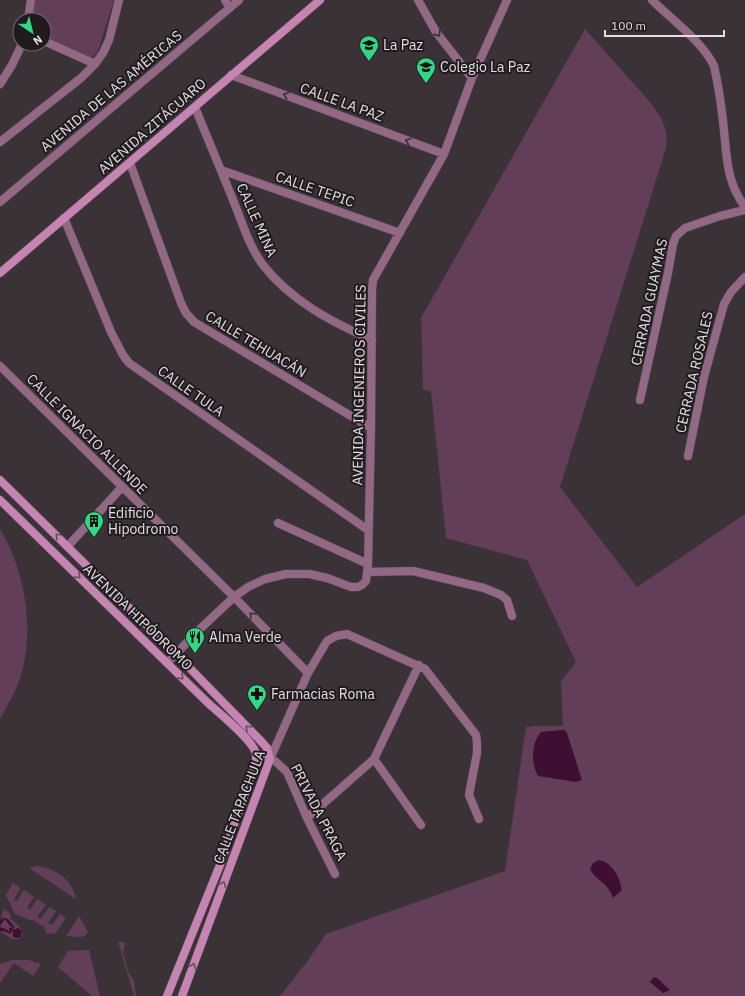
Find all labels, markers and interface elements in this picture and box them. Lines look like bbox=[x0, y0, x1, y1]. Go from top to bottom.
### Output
north arrow bbox=[12, 12, 52, 52]
scale bar bbox=[605, 12, 724, 38]
text: 100 m bbox=[611, 18, 646, 33]
street label: AVENIDA DE LAS AMÉRICAS bbox=[37, 27, 185, 155]
one-way arrow bbox=[433, 29, 440, 36]
school or university icon: La Paz bbox=[358, 34, 380, 62]
place label: La Paz bbox=[383, 36, 424, 54]
school or university icon: Colegio La Paz bbox=[415, 56, 437, 84]
place label: Colegio La Paz bbox=[440, 58, 531, 76]
street label: AVENIDA ZITÁCUARO bbox=[94, 73, 210, 178]
street label: CALLE LA PAZ bbox=[298, 79, 386, 125]
one-way arrow bbox=[282, 92, 289, 100]
one-way arrow bbox=[404, 137, 411, 145]
street label: CALLE TEPIC bbox=[273, 167, 357, 211]
street label: CALLE MINA bbox=[233, 180, 281, 260]
street label: CERRADA GUAYMAS bbox=[627, 237, 671, 367]
street label: AVENIDA INGENIEROS CIVILES bbox=[348, 284, 370, 486]
street label: CALLE TEHUACÁN bbox=[202, 306, 310, 381]
street label: CERRADA ROSALES bbox=[671, 309, 717, 435]
street label: CALLE TULA bbox=[154, 362, 228, 420]
street label: CALLE IGNACIO ALLENDE bbox=[23, 370, 151, 498]
place label: Edificio Hipodromo bbox=[108, 504, 179, 538]
building icon: Edificio Hipodromo bbox=[83, 510, 105, 538]
one-way arrow bbox=[55, 534, 63, 541]
street label: AVENIDA HIPÓDROMO bbox=[79, 559, 197, 674]
one-way arrow bbox=[73, 572, 81, 579]
one-way arrow bbox=[249, 612, 257, 620]
restaurant icon: Alma Verde bbox=[184, 626, 206, 654]
place label: Alma Verde bbox=[209, 628, 282, 646]
one-way arrow bbox=[176, 672, 184, 680]
pharmacy icon: Farmacias Roma bbox=[246, 683, 268, 711]
place label: Farmacias Roma bbox=[271, 685, 376, 703]
one-way arrow bbox=[245, 725, 253, 733]
street label: CALLE TAPACHULA bbox=[209, 748, 269, 866]
street label: PRIVADA PRAGA bbox=[287, 761, 351, 864]
one-way arrow bbox=[218, 881, 226, 888]
one-way arrow bbox=[188, 962, 196, 969]

